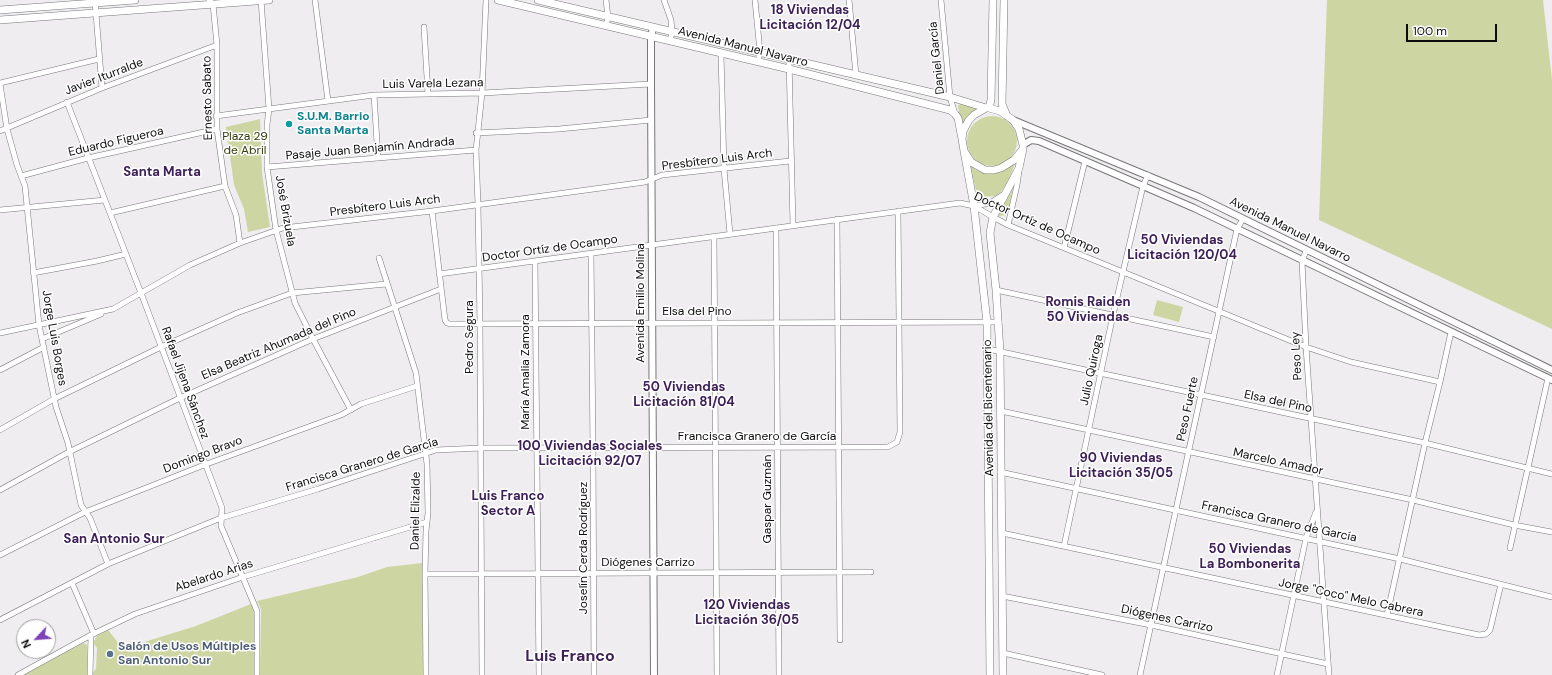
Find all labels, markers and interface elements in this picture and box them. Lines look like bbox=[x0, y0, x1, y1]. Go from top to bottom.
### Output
district label: 18 Viviendas Licitación 12/04 bbox=[759, 3, 861, 34]
scale bar bbox=[1408, 16, 1499, 42]
street label: Daniel García bbox=[926, 21, 948, 95]
text: 100 m bbox=[1413, 23, 1447, 39]
street label: Avenida Manuel Navarro bbox=[677, 24, 809, 70]
street label: Javier Iturralde bbox=[63, 55, 145, 99]
street label: Ernesto Sabato bbox=[200, 56, 216, 140]
street label: Luis Varela Lezana bbox=[382, 76, 484, 92]
place label: S.U.M. Barrio Santa Marta bbox=[297, 110, 370, 138]
marker: S.U.M. Barrio Santa Marta bbox=[284, 119, 294, 129]
street label: Eduardo Figueroa bbox=[67, 124, 165, 160]
park label: Plaza 29 de Abril bbox=[222, 130, 268, 158]
street label: Pasaje Juan Benjamín Andrada bbox=[285, 134, 455, 164]
street label: Presbítero Luis Arch bbox=[661, 146, 773, 174]
district label: Santa Marta bbox=[123, 165, 201, 181]
street label: José Brizuela bbox=[272, 174, 298, 248]
street label: Doctor Ortíz de Ocampo bbox=[972, 190, 1102, 258]
street label: Presbítero Luis Arch bbox=[329, 192, 441, 220]
street label: Avenida Manuel Navarro bbox=[1227, 194, 1353, 266]
street label: Doctor Ortíz de Ocampo bbox=[481, 232, 619, 266]
district label: 50 Viviendas Licitación 120/04 bbox=[1127, 233, 1237, 264]
street label: Avenida Emilio Molina bbox=[634, 243, 648, 363]
street label: Jorge Luis Borges bbox=[38, 289, 70, 387]
district label: Romis Raiden 50 Viviendas bbox=[1046, 295, 1130, 326]
street label: Pedro Segura bbox=[463, 300, 477, 374]
street label: Elsa Beatriz Ahumada del Pino bbox=[200, 305, 358, 383]
street label: Elsa del Pino bbox=[662, 305, 732, 319]
street label: María Amalia Zamora bbox=[519, 314, 533, 430]
street label: Rafael Jijena Sánchez bbox=[158, 325, 212, 441]
street label: Peso Ley bbox=[1289, 331, 1305, 381]
street label: Julio Quiroga bbox=[1077, 333, 1107, 407]
street label: Avenida del Bicentenario bbox=[981, 339, 997, 477]
street label: Peso Fuerte bbox=[1174, 375, 1202, 443]
district label: 50 Viviendas Licitación 81/04 bbox=[633, 380, 735, 411]
street label: Elsa del Pino bbox=[1243, 388, 1313, 416]
street label: Francisca Granero de García bbox=[678, 430, 836, 444]
street label: Domingo Bravo bbox=[161, 433, 245, 477]
street label: Francisca Granero de García bbox=[284, 435, 440, 495]
district label: 100 Viviendas Sociales Licitación 92/07 bbox=[518, 439, 662, 470]
street label: Marcelo Amador bbox=[1232, 445, 1324, 479]
district label: 90 Viviendas Licitación 35/05 bbox=[1069, 451, 1173, 482]
street label: Gaspar Guzmán bbox=[761, 455, 775, 543]
street label: Daniel Elizalde bbox=[408, 472, 424, 550]
street label: Joselín Cerda Rodríguez bbox=[577, 482, 591, 614]
district label: Luis Franco Sector A bbox=[472, 489, 544, 520]
street label: Francisca Granero de García bbox=[1200, 498, 1358, 546]
district label: San Antonio Sur bbox=[64, 532, 164, 548]
district label: 50 Viviendas La Bombonerita bbox=[1200, 542, 1300, 573]
street label: Diógenes Carrizo bbox=[601, 556, 695, 570]
street label: Abelardo Arias bbox=[173, 557, 255, 595]
street label: Jorge "Coco" Melo Cabrera bbox=[1277, 576, 1425, 620]
district label: 120 Viviendas Licitación 36/05 bbox=[695, 598, 799, 629]
street label: Diógenes Carrizo bbox=[1120, 602, 1214, 636]
north arrow bbox=[16, 619, 56, 659]
text: N bbox=[18, 637, 34, 650]
place label: Salón de Usos Múltiples San Antonio Sur bbox=[118, 640, 256, 668]
district label: Luis Franco bbox=[525, 647, 615, 667]
marker: Salón de Usos Múltiples San Antonio Sur bbox=[105, 649, 115, 659]

